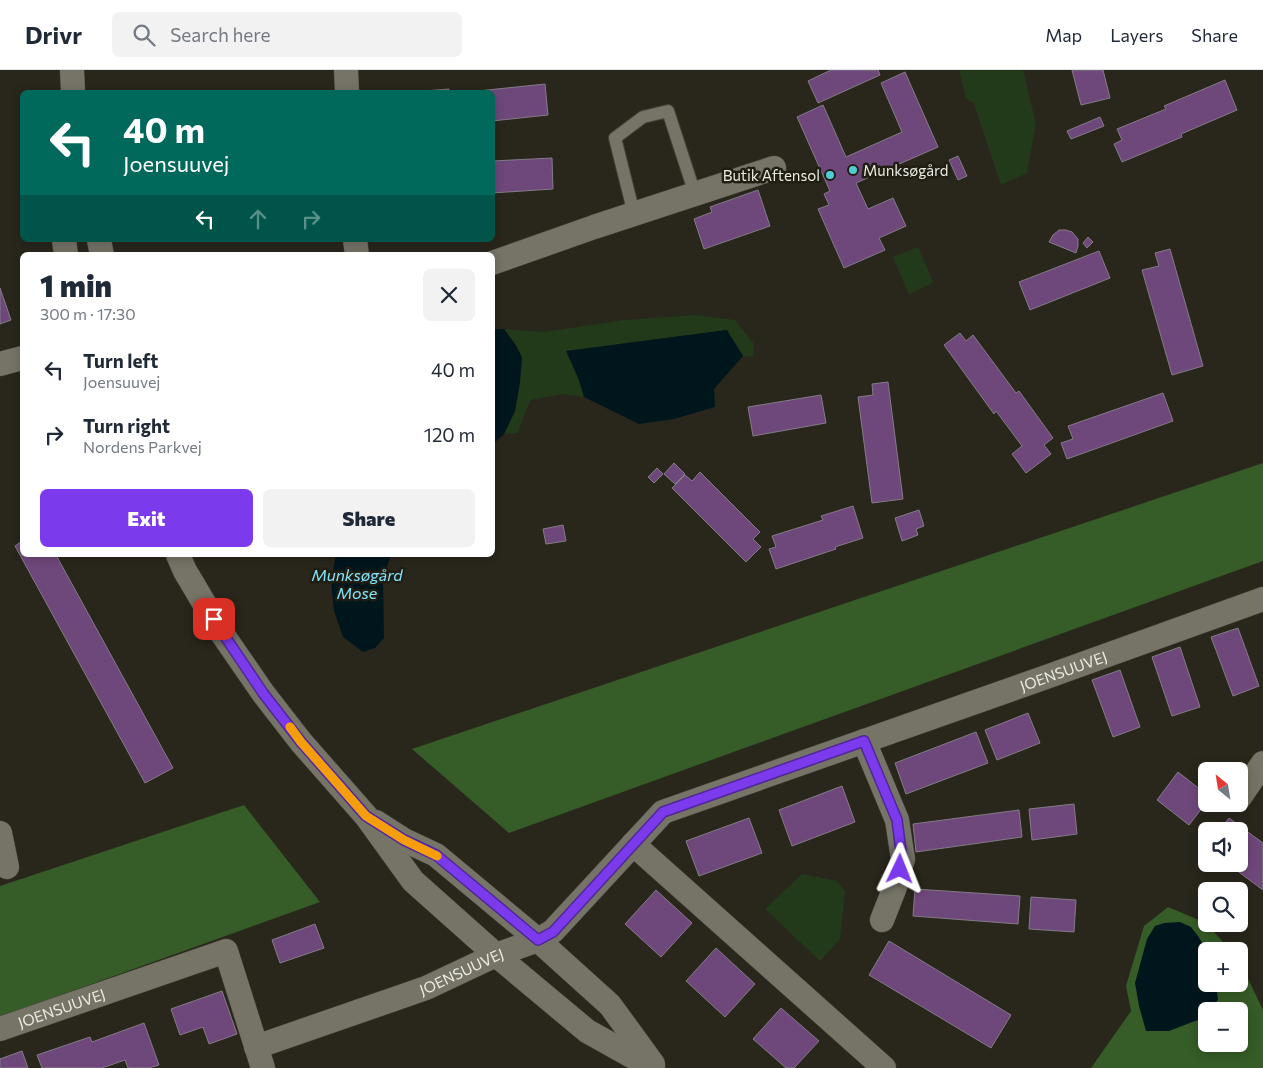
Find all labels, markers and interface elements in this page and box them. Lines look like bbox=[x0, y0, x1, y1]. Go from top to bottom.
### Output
search box bbox=[112, 12, 462, 57]
text: Drivr bbox=[25, 20, 82, 49]
icon: search bbox=[130, 21, 158, 49]
text: Search here bbox=[170, 23, 271, 46]
text: Map bbox=[1045, 24, 1082, 46]
text: Layers bbox=[1110, 24, 1163, 46]
text: Share bbox=[1191, 24, 1238, 46]
text: 40 m bbox=[123, 107, 205, 150]
icon: left bbox=[40, 110, 105, 175]
text: Joensuuvej bbox=[123, 150, 229, 177]
place label: Munksøgård bbox=[863, 161, 948, 179]
marker: Munksøgård bbox=[847, 164, 859, 176]
place label: Butik Aftensol bbox=[723, 166, 820, 184]
marker: Butik Aftensol bbox=[824, 169, 836, 181]
icon: left bbox=[191, 205, 219, 233]
icon: ahead bbox=[244, 205, 272, 233]
icon: right bbox=[297, 205, 325, 233]
text: 1 min bbox=[40, 266, 112, 303]
button: close bbox=[423, 269, 475, 321]
text: 300 m · 17:30 bbox=[40, 304, 136, 323]
text: Turn left bbox=[83, 349, 158, 372]
icon: left bbox=[40, 356, 68, 384]
text: 40 m bbox=[431, 358, 475, 381]
text: Joensuuvej bbox=[83, 372, 160, 391]
text: Turn right bbox=[83, 414, 170, 437]
icon: right bbox=[40, 421, 68, 449]
text: 120 m bbox=[424, 423, 475, 446]
text: Nordens Parkvej bbox=[83, 437, 202, 456]
button: Exit bbox=[40, 489, 253, 547]
button: Share bbox=[263, 489, 475, 547]
water label: Munksøgård Mose bbox=[311, 565, 403, 602]
pin bbox=[193, 598, 235, 640]
icon: arrive bbox=[200, 605, 228, 633]
street label: JOENSUUVEJ bbox=[1017, 647, 1109, 695]
north arrow bbox=[1198, 762, 1248, 812]
map controls bbox=[1198, 762, 1248, 1052]
button: sound bbox=[1198, 822, 1248, 872]
position arrow bbox=[873, 842, 925, 894]
button: search bbox=[1198, 882, 1248, 932]
button: + bbox=[1198, 942, 1248, 992]
street label: JOENSUUVEJ bbox=[417, 944, 506, 999]
street label: JOENSUUVEJ bbox=[15, 984, 107, 1031]
button: − bbox=[1198, 1002, 1248, 1052]

